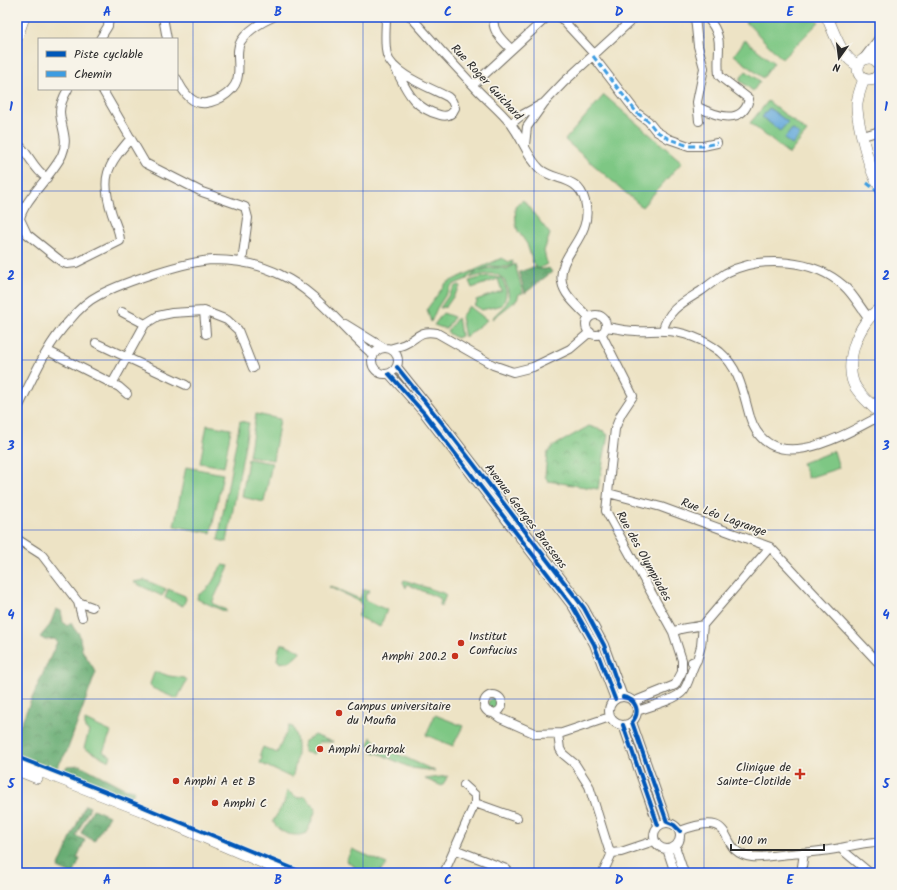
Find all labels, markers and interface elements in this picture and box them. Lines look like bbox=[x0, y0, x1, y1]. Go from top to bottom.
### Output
text: A bbox=[103, 2, 111, 23]
text: B bbox=[274, 2, 282, 23]
text: C bbox=[444, 2, 452, 23]
text: D bbox=[615, 2, 624, 23]
text: E bbox=[786, 2, 794, 23]
legend bbox=[38, 38, 178, 90]
north arrow bbox=[819, 38, 859, 78]
street label: Rue Roger Guichard bbox=[446, 40, 528, 126]
text: Piste cyclable bbox=[74, 45, 143, 64]
text: N bbox=[831, 57, 842, 76]
text: Chemin bbox=[74, 65, 112, 84]
text: 1 bbox=[9, 97, 13, 118]
text: 1 bbox=[884, 97, 888, 118]
text: 2 bbox=[7, 266, 15, 287]
text: 2 bbox=[882, 266, 890, 287]
text: 3 bbox=[6, 436, 15, 457]
text: 3 bbox=[881, 436, 890, 457]
street label: Avenue Georges Brassens bbox=[480, 460, 572, 573]
street label: Rue Léo Lagrange bbox=[678, 493, 770, 542]
street label: Rue des Olympiades bbox=[611, 508, 676, 605]
text: 4 bbox=[7, 605, 15, 626]
text: 4 bbox=[882, 605, 890, 626]
place label: Institut Confucius bbox=[469, 627, 517, 660]
marker: Institut Confucius bbox=[456, 638, 466, 648]
place label: Amphi 200.2 bbox=[382, 647, 447, 666]
marker: Amphi 200.2 bbox=[450, 651, 460, 661]
place label: Campus universitaire du Moufia bbox=[347, 697, 451, 730]
marker: Campus universitaire du Moufia bbox=[334, 708, 344, 718]
place label: Amphi Charpak bbox=[328, 740, 405, 759]
marker: Amphi Charpak bbox=[315, 744, 325, 754]
place label: Clinique de Sainte-Clotilde bbox=[717, 758, 792, 791]
marker: Clinique de Sainte-Clotilde bbox=[794, 768, 806, 780]
place label: Amphi A et B bbox=[184, 772, 255, 791]
text: 5 bbox=[7, 774, 16, 795]
text: 5 bbox=[882, 774, 891, 795]
marker: Amphi A et B bbox=[171, 776, 181, 786]
place label: Amphi C bbox=[223, 794, 267, 813]
marker: Amphi C bbox=[210, 798, 220, 808]
scale bar bbox=[731, 826, 824, 852]
text: 100 m bbox=[737, 831, 768, 850]
text: A bbox=[103, 870, 111, 890]
text: B bbox=[274, 870, 282, 890]
text: C bbox=[444, 870, 452, 890]
text: D bbox=[615, 870, 624, 890]
text: E bbox=[786, 870, 794, 890]

